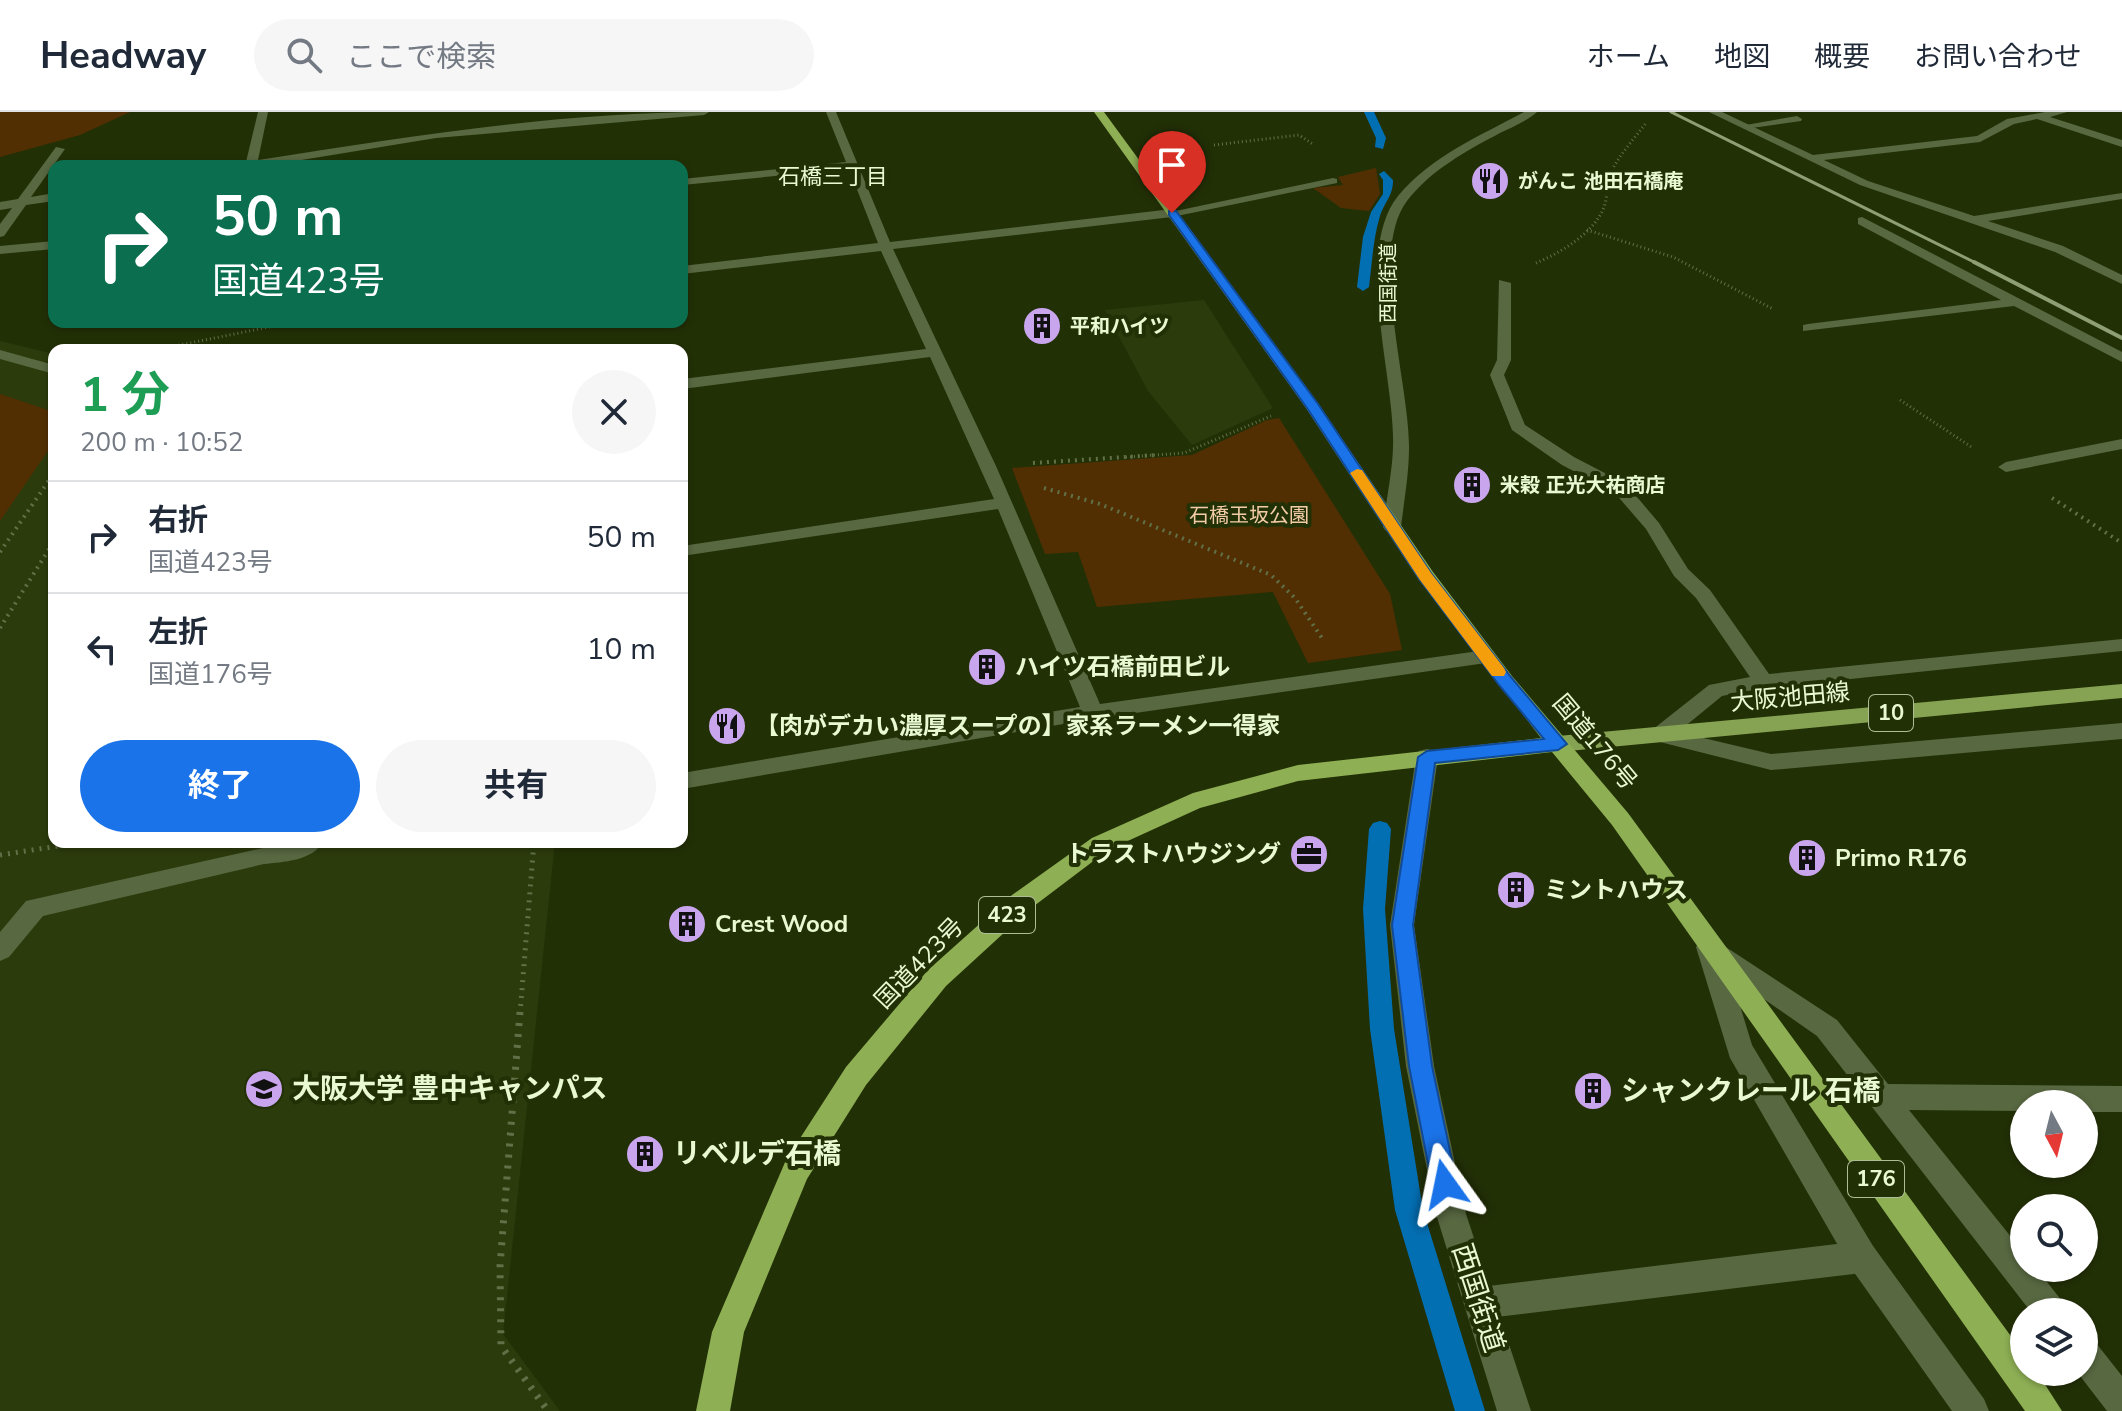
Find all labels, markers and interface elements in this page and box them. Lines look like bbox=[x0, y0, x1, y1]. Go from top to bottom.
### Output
search box bbox=[254, 19, 814, 91]
text: Headway bbox=[40, 30, 206, 81]
icon: search bbox=[282, 33, 326, 77]
text: ここで検索 bbox=[346, 37, 496, 78]
text: ホーム bbox=[1587, 38, 1670, 76]
text: 地図 bbox=[1714, 38, 1770, 76]
text: 概要 bbox=[1814, 38, 1870, 76]
text: お問い合わせ bbox=[1914, 38, 2082, 76]
pin bbox=[1138, 131, 1206, 213]
icon: arrive bbox=[1150, 143, 1194, 187]
restaurant icon: がんこ 池田石橋庵 bbox=[1469, 160, 1511, 202]
district label: 石橋三丁目 bbox=[778, 162, 888, 192]
place label: がんこ 池田石橋庵 bbox=[1518, 168, 1683, 195]
text: 50 m bbox=[212, 178, 343, 255]
icon: right bbox=[80, 192, 184, 296]
street label: 西国街道 bbox=[1375, 243, 1402, 323]
text: 国道423号 bbox=[212, 257, 385, 306]
building icon: 平和ハイツ bbox=[1021, 305, 1063, 347]
place label: 平和ハイツ bbox=[1070, 313, 1170, 340]
text: 1 分 bbox=[80, 362, 170, 428]
button: close bbox=[572, 370, 656, 454]
text: 200 m · 10:52 bbox=[80, 425, 243, 460]
building icon: 米穀 正光大祐商店 bbox=[1451, 464, 1493, 506]
place label: 米穀 正光大祐商店 bbox=[1500, 472, 1665, 499]
text: 右折 bbox=[148, 500, 208, 541]
park label: 石橋玉坂公園 bbox=[1189, 502, 1309, 529]
icon: right bbox=[80, 515, 124, 559]
text: 50 m bbox=[587, 517, 656, 558]
text: 国道423号 bbox=[148, 545, 273, 580]
text: 左折 bbox=[148, 612, 208, 653]
icon: left bbox=[80, 627, 124, 671]
text: 10 m bbox=[587, 629, 656, 670]
building icon: ハイツ石橋前田ビル bbox=[966, 646, 1008, 688]
place label: ハイツ石橋前田ビル bbox=[1015, 651, 1231, 683]
text: 国道176号 bbox=[148, 657, 273, 692]
street label: 大阪池田線 bbox=[1729, 676, 1851, 718]
street label: 国道176号 bbox=[1546, 688, 1644, 796]
road number: 10 bbox=[1869, 695, 1913, 731]
restaurant icon: 【肉がデカい濃厚スープの】家系ラーメン一得家 bbox=[706, 705, 748, 747]
place label: 【肉がデカい濃厚スープの】家系ラーメン一得家 bbox=[755, 710, 1281, 742]
button: 終了 bbox=[80, 740, 360, 832]
button: 共有 bbox=[376, 740, 656, 832]
office icon: トラストハウジング bbox=[1288, 833, 1330, 875]
building icon: Primo R176 bbox=[1786, 837, 1828, 879]
place label: トラストハウジング bbox=[1065, 838, 1281, 870]
place label: Primo R176 bbox=[1835, 842, 1967, 874]
building icon: ミントハウス bbox=[1495, 869, 1537, 911]
place label: ミントハウス bbox=[1544, 874, 1688, 906]
road number: 423 bbox=[979, 897, 1035, 933]
building icon: Crest Wood bbox=[666, 903, 708, 945]
place label: Crest Wood bbox=[715, 908, 848, 940]
street label: 国道423号 bbox=[867, 910, 971, 1016]
school or university icon: 大阪大学 豊中キャンパス bbox=[243, 1068, 285, 1110]
place label: 大阪大学 豊中キャンパス bbox=[292, 1070, 608, 1108]
building icon: シャンクレール 石橋 bbox=[1572, 1070, 1614, 1112]
place label: シャンクレール 石橋 bbox=[1621, 1072, 1881, 1110]
north arrow bbox=[2010, 1090, 2098, 1178]
map controls bbox=[2010, 1090, 2098, 1386]
building icon: リベルデ石橋 bbox=[624, 1133, 666, 1175]
place label: リベルデ石橋 bbox=[673, 1135, 841, 1173]
position arrow bbox=[1403, 1142, 1487, 1226]
road number: 176 bbox=[1848, 1161, 1904, 1197]
button: search bbox=[2010, 1194, 2098, 1282]
street label: 西国街道 bbox=[1443, 1239, 1513, 1357]
button: layers bbox=[2010, 1298, 2098, 1386]

